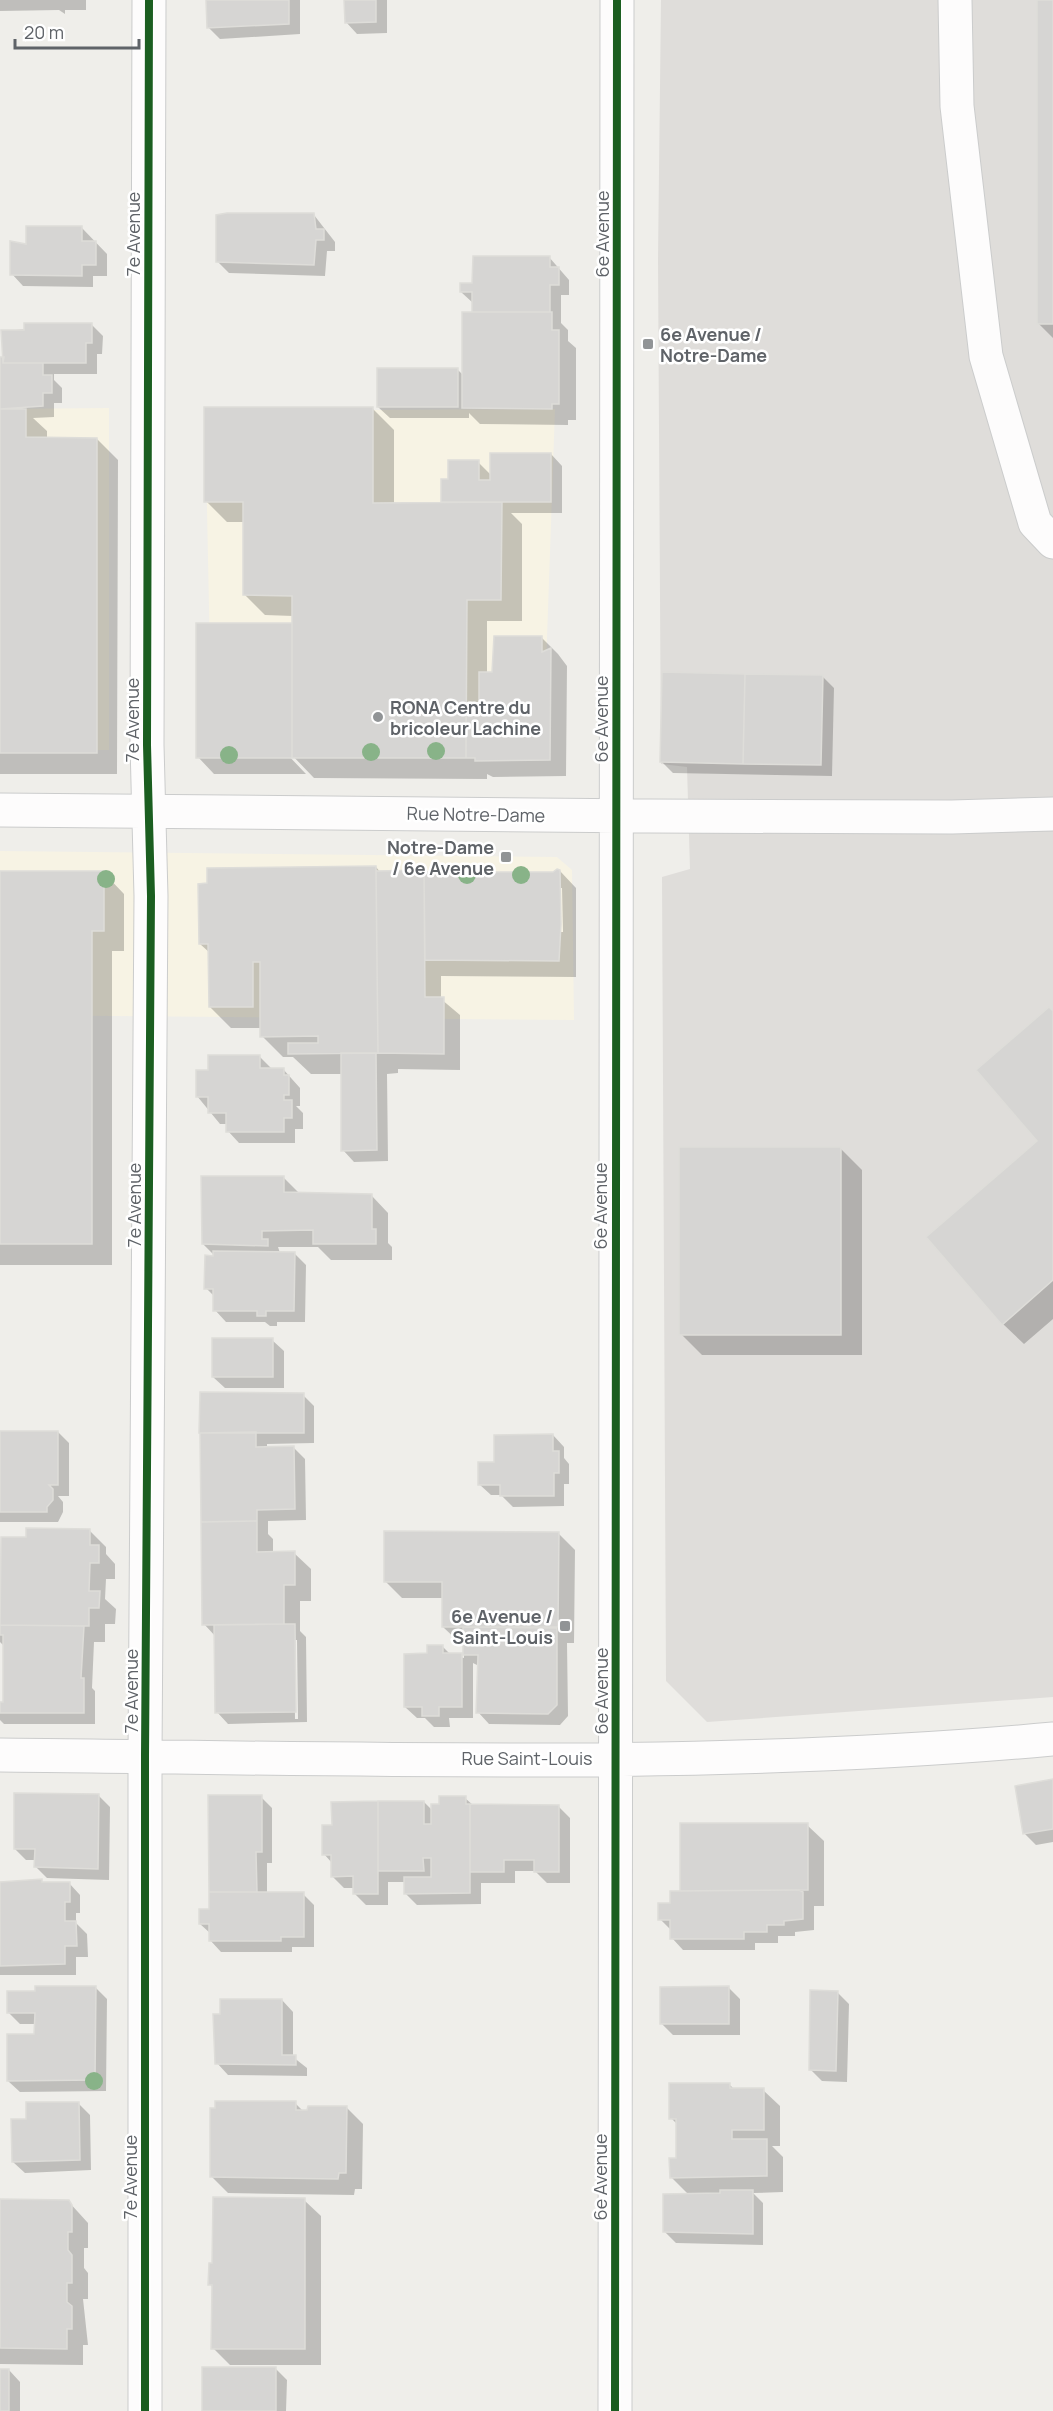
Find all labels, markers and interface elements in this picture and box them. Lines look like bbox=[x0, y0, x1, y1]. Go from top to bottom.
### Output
scale bar bbox=[15, 12, 140, 50]
text: 20 m bbox=[24, 20, 64, 44]
street label: 6e Avenue bbox=[590, 191, 614, 277]
street label: 7e Avenue bbox=[121, 192, 145, 276]
place label: 6e Avenue / Notre-Dame bbox=[660, 322, 767, 367]
marker: 6e Avenue / Notre-Dame bbox=[641, 337, 655, 351]
street label: 6e Avenue bbox=[589, 676, 613, 762]
street label: 7e Avenue bbox=[120, 678, 144, 762]
place label: RONA Centre du bricoleur Lachine bbox=[390, 695, 541, 740]
marker: RONA Centre du bricoleur Lachine bbox=[371, 710, 385, 724]
street label: Rue Notre-Dame bbox=[407, 801, 545, 827]
place label: Notre-Dame / 6e Avenue bbox=[387, 835, 494, 880]
marker: Notre-Dame / 6e Avenue bbox=[499, 850, 513, 864]
street label: 7e Avenue bbox=[122, 1163, 146, 1247]
street label: 6e Avenue bbox=[588, 1163, 612, 1249]
place label: 6e Avenue / Saint-Louis bbox=[451, 1604, 553, 1649]
marker: 6e Avenue / Saint-Louis bbox=[558, 1619, 572, 1633]
street label: 6e Avenue bbox=[589, 1648, 613, 1734]
street label: 7e Avenue bbox=[119, 1649, 143, 1733]
street label: Rue Saint-Louis bbox=[461, 1746, 593, 1770]
street label: 6e Avenue bbox=[588, 2134, 612, 2220]
street label: 7e Avenue bbox=[118, 2135, 142, 2219]

